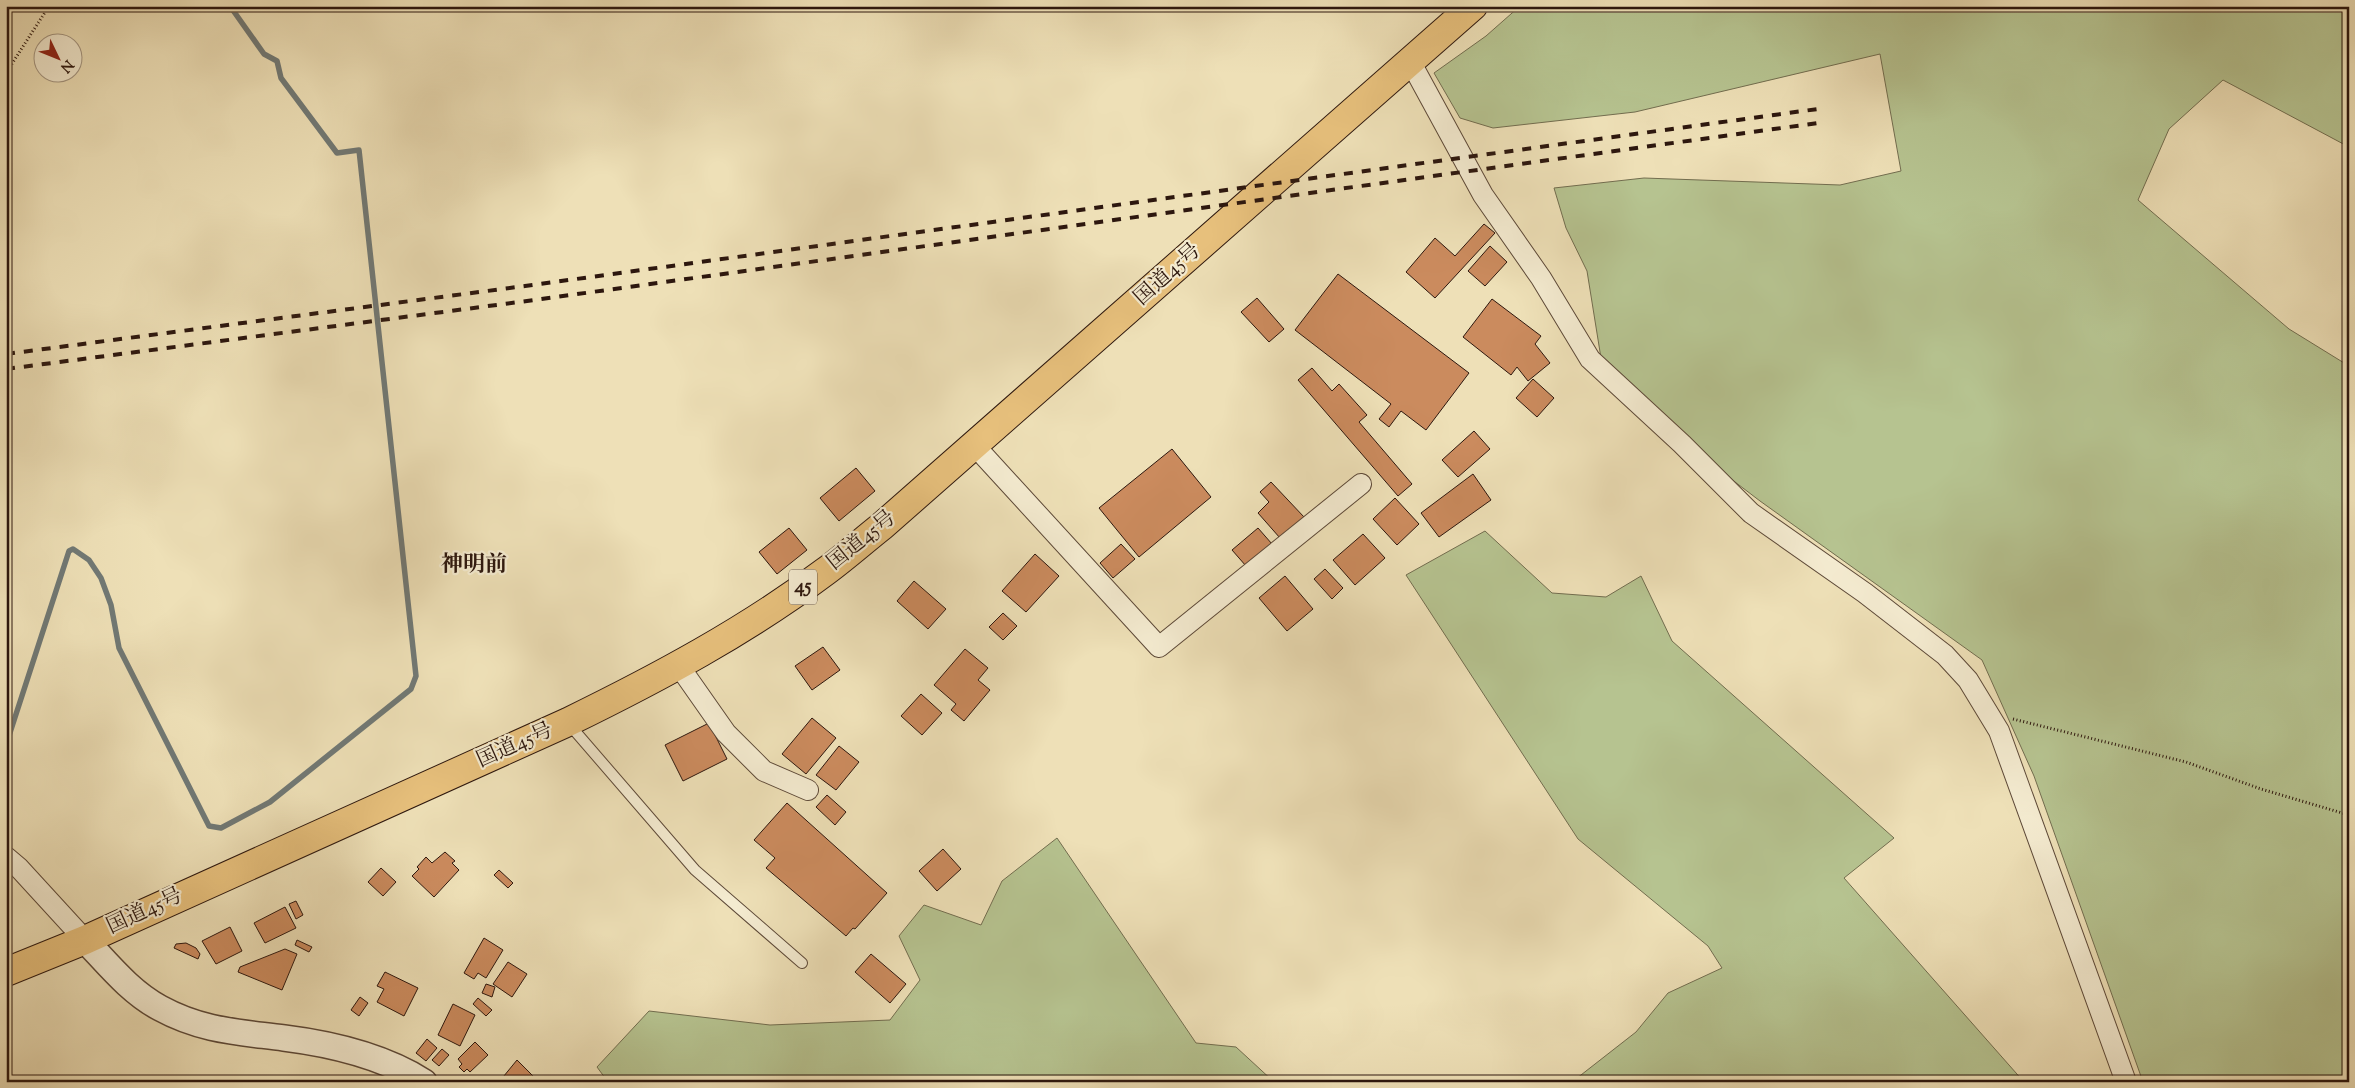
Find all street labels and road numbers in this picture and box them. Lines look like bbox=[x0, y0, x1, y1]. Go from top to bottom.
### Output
street label: 国道45号 bbox=[1128, 237, 1208, 313]
street label: 国道45号 bbox=[821, 504, 903, 578]
road number: 45 bbox=[789, 570, 817, 604]
street label: 国道45号 bbox=[472, 716, 558, 776]
street label: 国道45号 bbox=[102, 881, 188, 943]

